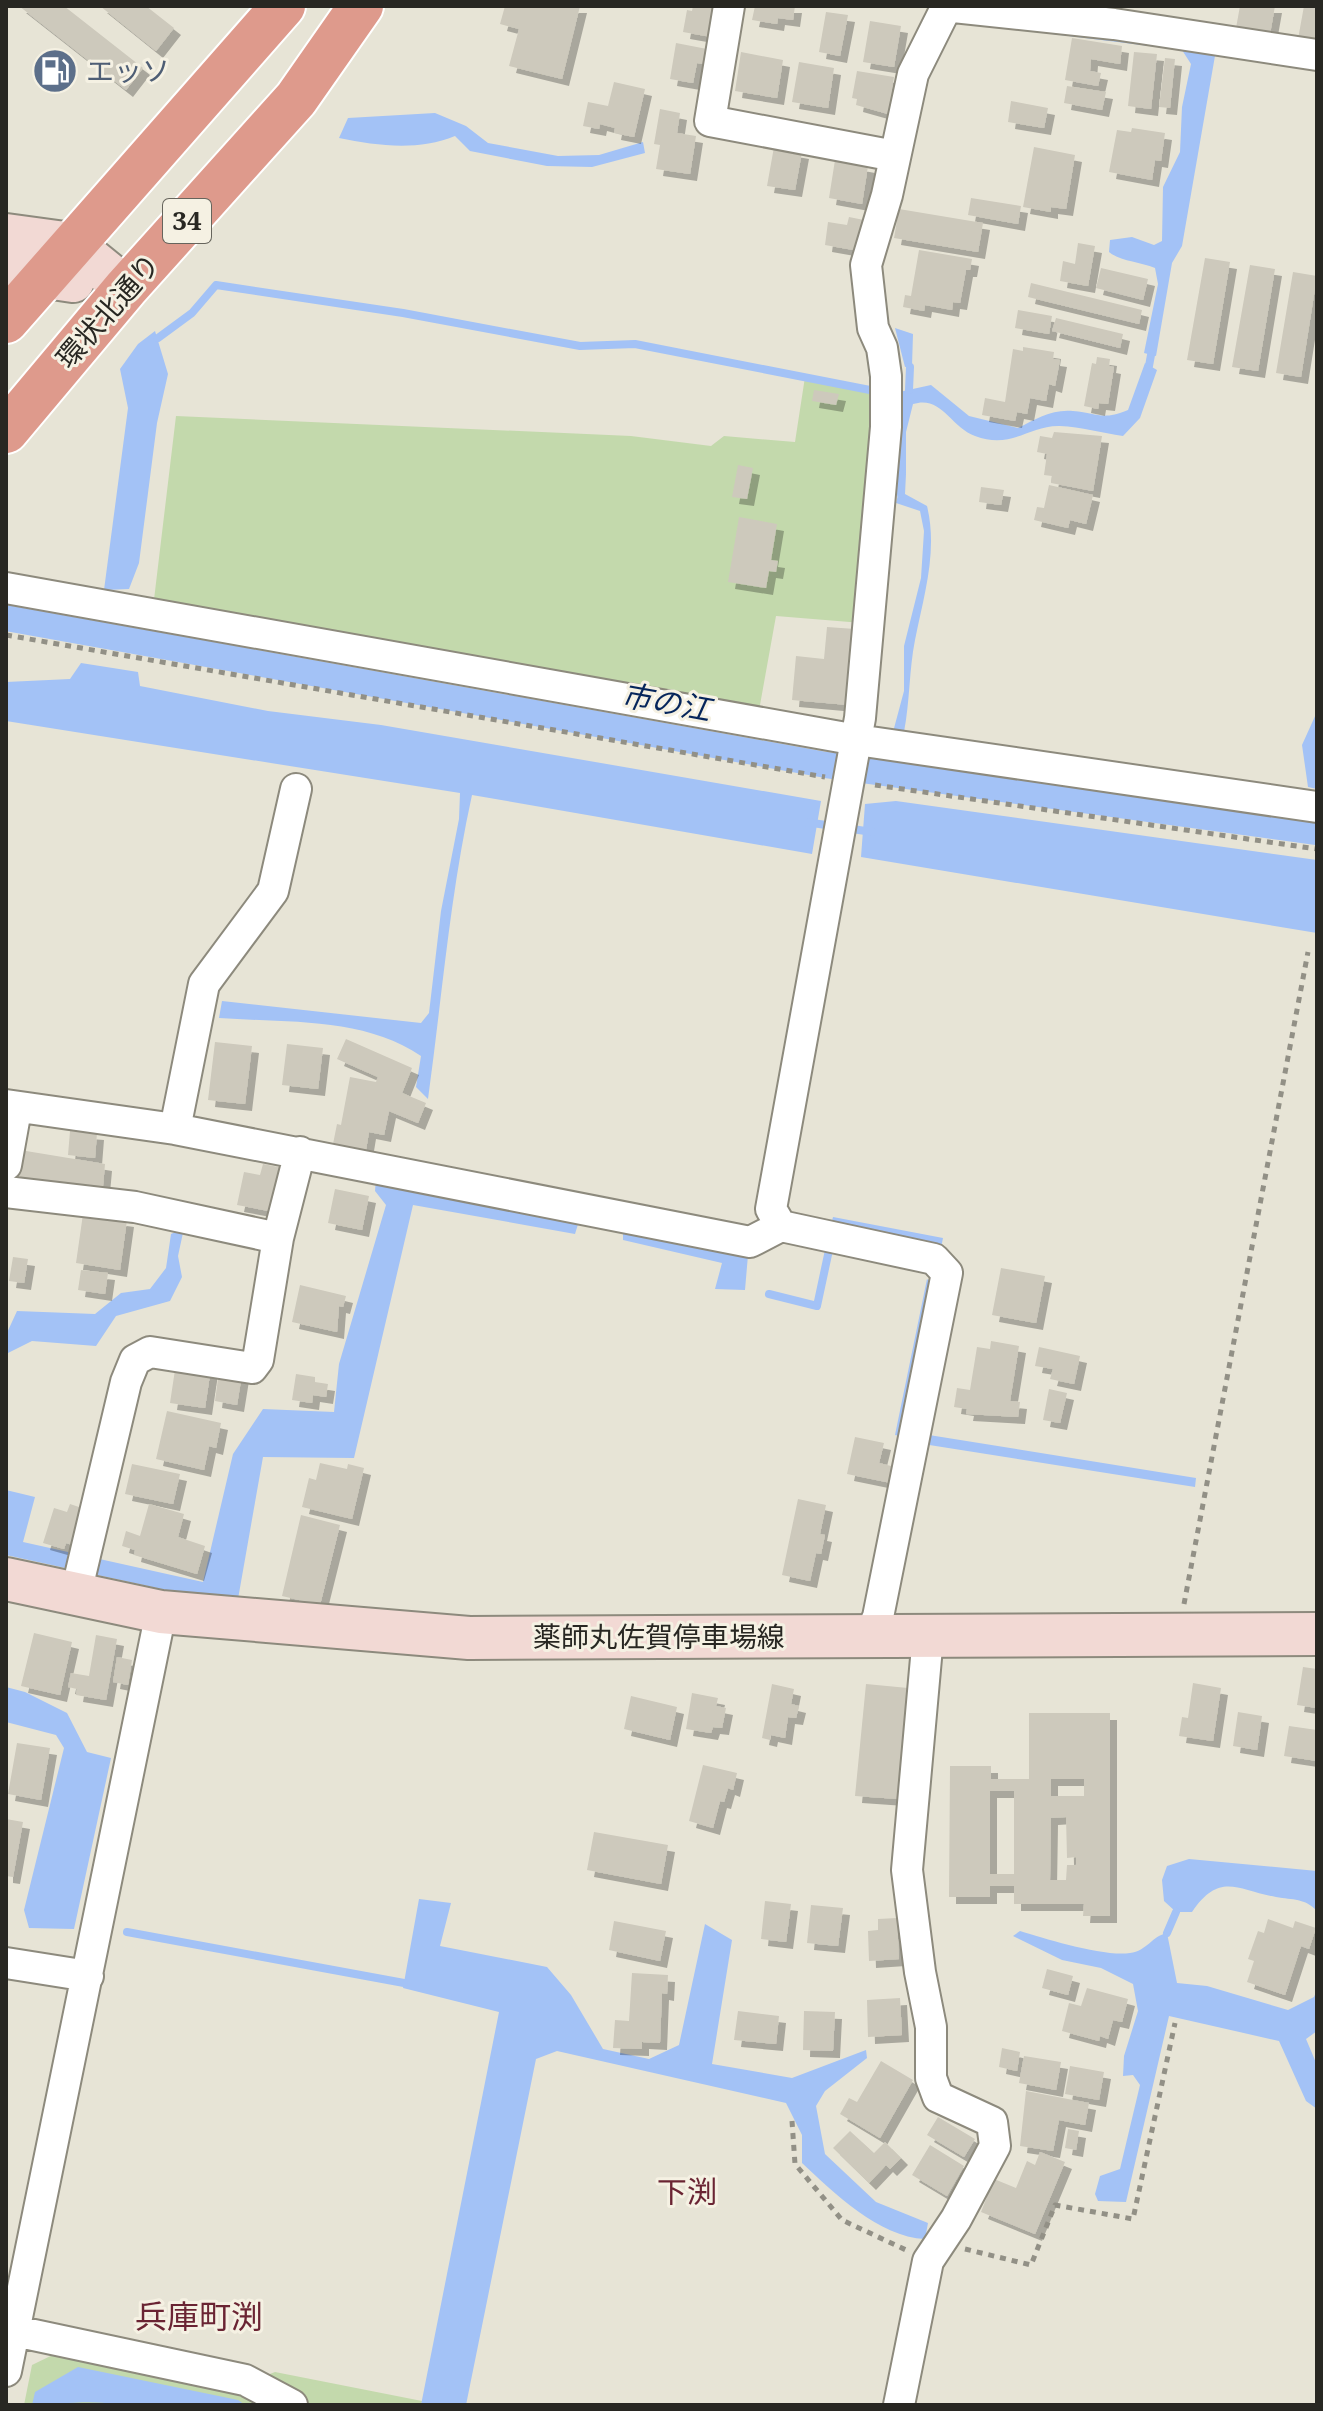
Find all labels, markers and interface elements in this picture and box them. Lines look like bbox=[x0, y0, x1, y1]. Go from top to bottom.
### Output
fuel station icon: エッソ bbox=[31, 47, 79, 95]
place label: エッソ bbox=[86, 51, 170, 89]
road number: 34 bbox=[163, 199, 211, 243]
street label: 環状北通り bbox=[47, 245, 168, 376]
water label: 市の江 bbox=[618, 674, 717, 730]
street label: 薬師丸佐賀停車場線 bbox=[533, 1617, 785, 1655]
district label: 下渕 bbox=[657, 2171, 717, 2212]
district label: 兵庫町渕 bbox=[135, 2294, 263, 2337]

